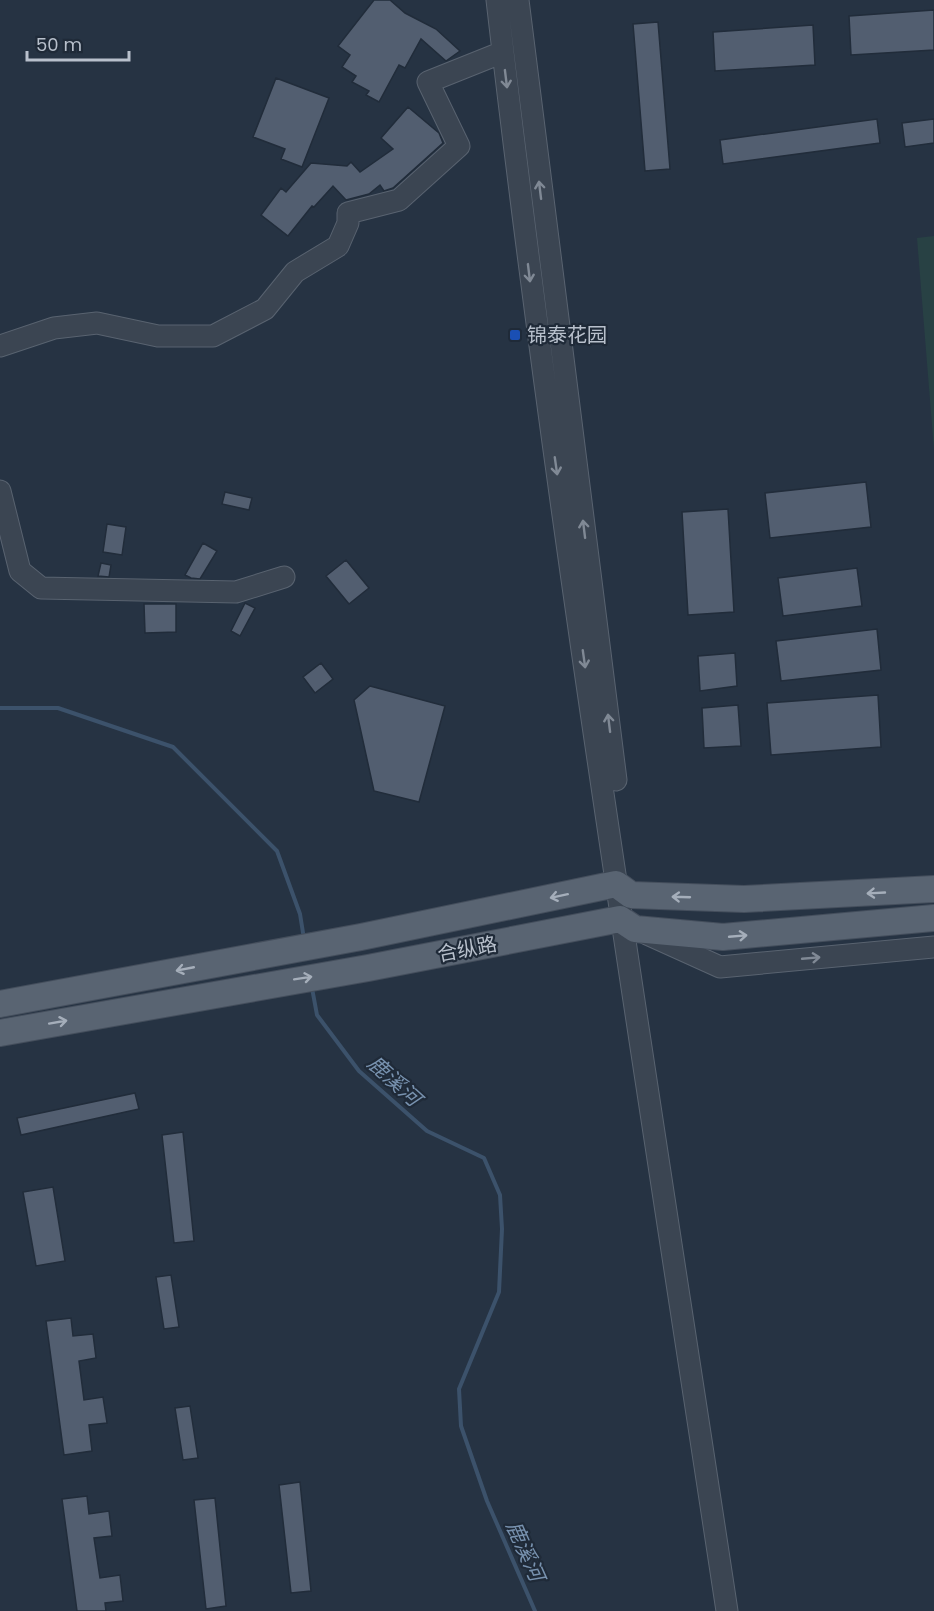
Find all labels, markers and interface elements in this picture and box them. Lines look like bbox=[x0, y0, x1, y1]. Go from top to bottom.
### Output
scale bar bbox=[27, 24, 129, 62]
text: 50 m bbox=[36, 32, 82, 57]
one-way arrow bbox=[501, 69, 512, 88]
one-way arrow bbox=[535, 180, 546, 200]
one-way arrow bbox=[524, 262, 535, 282]
place label: 锦泰花园 bbox=[527, 321, 607, 349]
marker: 锦泰花园 bbox=[508, 328, 522, 342]
one-way arrow bbox=[551, 455, 562, 475]
one-way arrow bbox=[578, 520, 589, 540]
one-way arrow bbox=[579, 648, 590, 668]
one-way arrow bbox=[603, 713, 614, 733]
one-way arrow bbox=[866, 887, 886, 898]
one-way arrow bbox=[550, 891, 569, 902]
one-way arrow bbox=[671, 891, 691, 902]
street label: 合纵路 bbox=[435, 930, 499, 968]
one-way arrow bbox=[728, 930, 747, 941]
one-way arrow bbox=[801, 952, 821, 963]
one-way arrow bbox=[176, 964, 195, 975]
one-way arrow bbox=[292, 973, 312, 984]
one-way arrow bbox=[47, 1016, 67, 1027]
water label: 鹿溪河 bbox=[361, 1049, 430, 1115]
water label: 鹿溪河 bbox=[499, 1516, 553, 1589]

